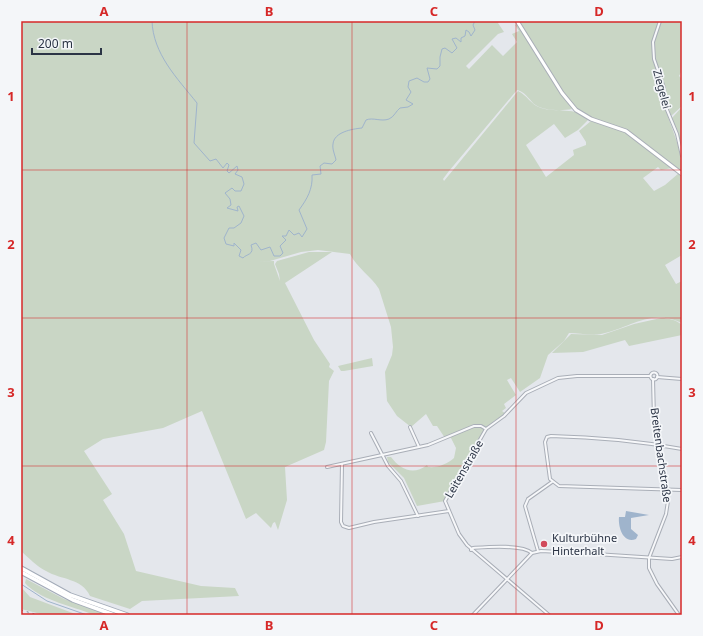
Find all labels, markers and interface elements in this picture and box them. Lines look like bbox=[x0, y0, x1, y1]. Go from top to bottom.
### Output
text: A bbox=[100, 2, 109, 20]
text: B bbox=[265, 2, 273, 20]
text: C bbox=[430, 2, 438, 20]
text: D bbox=[594, 2, 604, 20]
scale bar bbox=[32, 30, 101, 56]
text: 200 m bbox=[38, 35, 73, 52]
street label: Ziegelei bbox=[650, 68, 675, 110]
text: 1 bbox=[7, 87, 15, 105]
text: 1 bbox=[688, 87, 696, 105]
text: 2 bbox=[7, 235, 15, 253]
text: 2 bbox=[688, 235, 696, 253]
text: 3 bbox=[7, 383, 15, 401]
text: 3 bbox=[688, 383, 696, 401]
street label: Breitenbachstraße bbox=[647, 407, 676, 503]
street label: Leitenstraße bbox=[441, 437, 486, 501]
place label: Kulturbühne Hinterhalt bbox=[552, 530, 617, 558]
text: 4 bbox=[7, 531, 15, 549]
text: 4 bbox=[688, 531, 696, 549]
marker: Kulturbühne Hinterhalt bbox=[539, 539, 549, 549]
text: A bbox=[100, 616, 109, 634]
text: B bbox=[265, 616, 273, 634]
text: C bbox=[430, 616, 438, 634]
text: D bbox=[594, 616, 604, 634]

